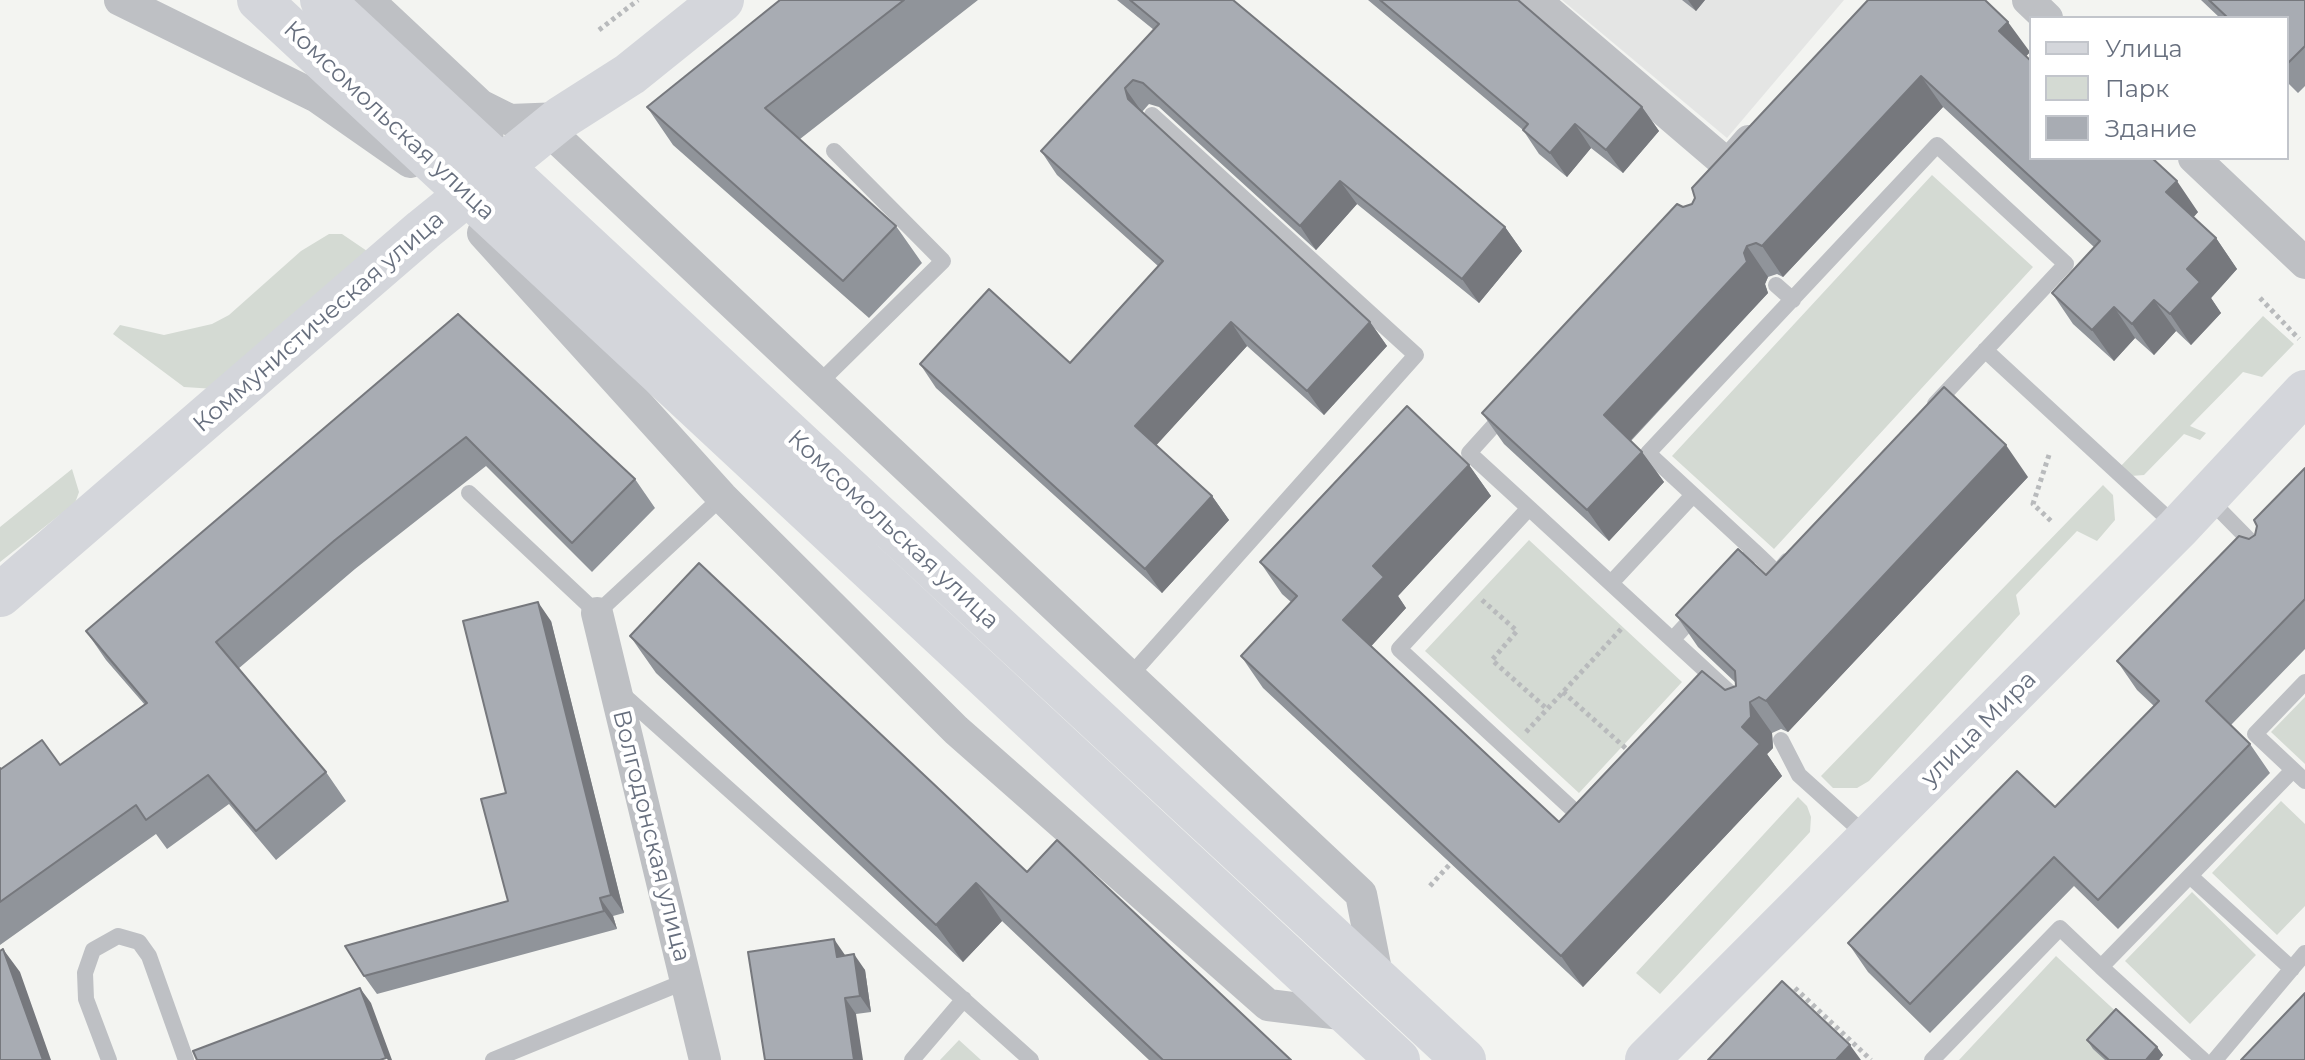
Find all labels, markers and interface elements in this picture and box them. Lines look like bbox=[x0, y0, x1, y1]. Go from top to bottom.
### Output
street label: Комсомольская улица bbox=[277, 15, 501, 227]
legend bbox=[2029, 16, 2289, 160]
text: Улица bbox=[2105, 34, 2183, 63]
text: Парк bbox=[2105, 74, 2169, 103]
text: Здание bbox=[2105, 114, 2197, 143]
street label: Коммунистическая улица bbox=[188, 205, 450, 439]
street label: Комсомольская улица bbox=[781, 424, 1005, 636]
street label: улица Мира bbox=[1915, 665, 2043, 793]
street label: Волгодонская улица bbox=[606, 707, 696, 965]

